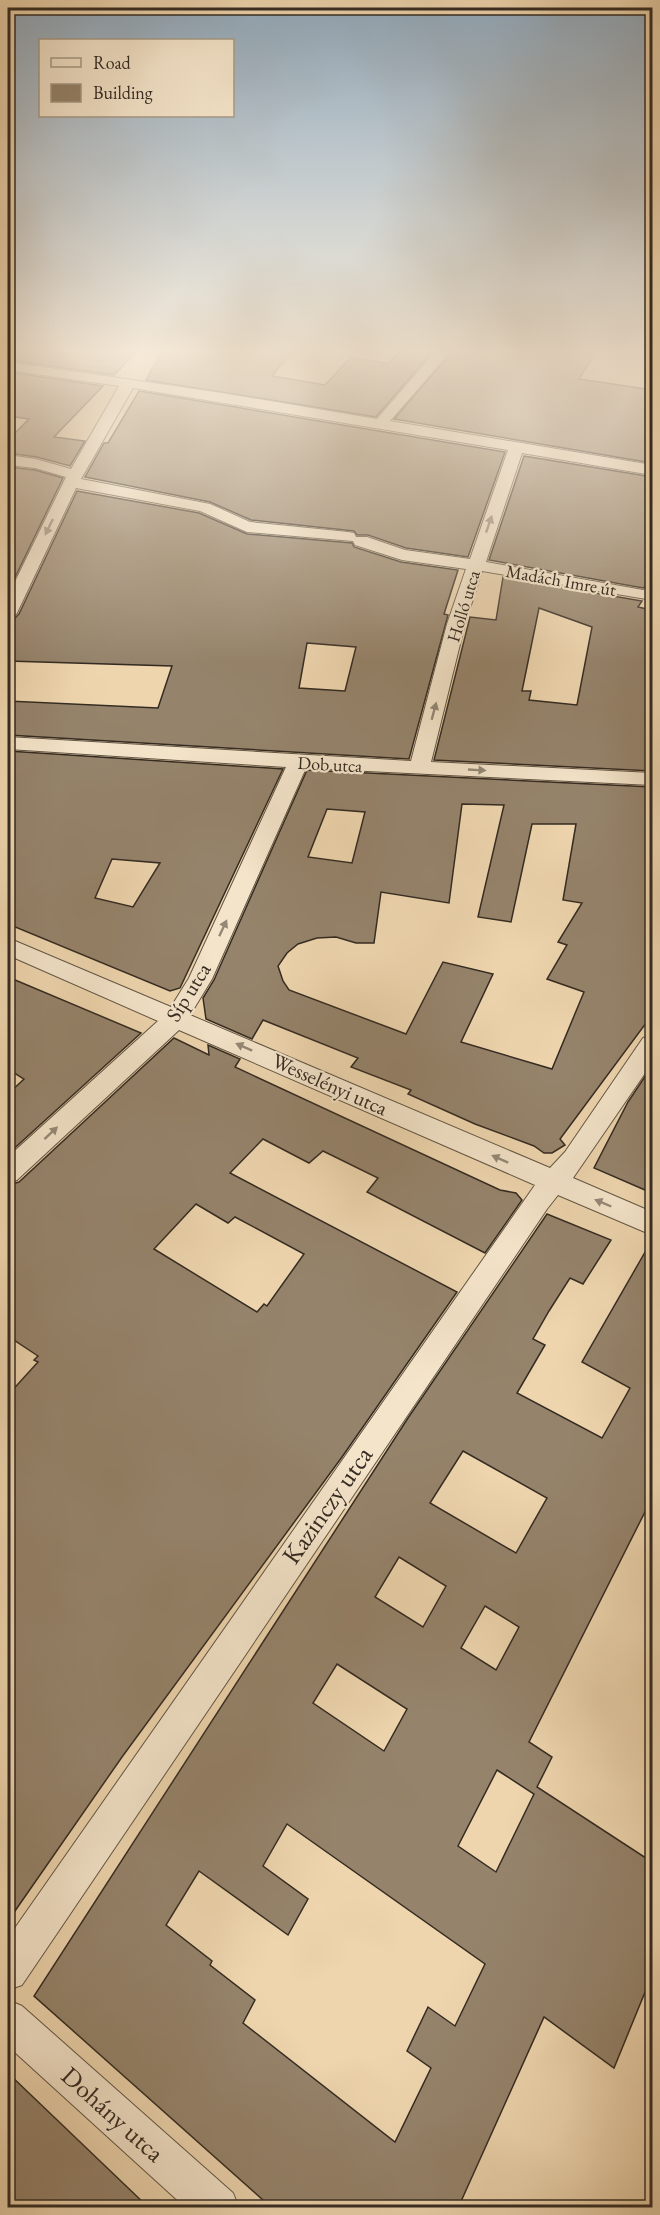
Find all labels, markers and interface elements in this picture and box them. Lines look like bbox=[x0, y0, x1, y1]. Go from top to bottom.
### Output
legend bbox=[39, 39, 234, 117]
text: Road bbox=[93, 51, 132, 74]
text: Building bbox=[93, 81, 153, 104]
one-way arrow bbox=[485, 515, 494, 533]
one-way arrow bbox=[44, 519, 54, 536]
street label: Madách Imre út bbox=[504, 559, 618, 601]
street label: Holló utca bbox=[441, 567, 485, 645]
one-way arrow bbox=[429, 702, 439, 720]
street label: Dob utca bbox=[297, 751, 364, 777]
one-way arrow bbox=[468, 766, 487, 775]
one-way arrow bbox=[219, 919, 228, 936]
street label: Síp utca bbox=[160, 957, 217, 1026]
one-way arrow bbox=[236, 1042, 253, 1051]
street label: Wesselényi utca bbox=[268, 1047, 392, 1122]
one-way arrow bbox=[43, 1126, 58, 1140]
one-way arrow bbox=[490, 1154, 508, 1164]
one-way arrow bbox=[594, 1198, 612, 1207]
street label: Kazinczy utca bbox=[274, 1439, 380, 1571]
street label: Dohány utca bbox=[54, 2059, 172, 2170]

